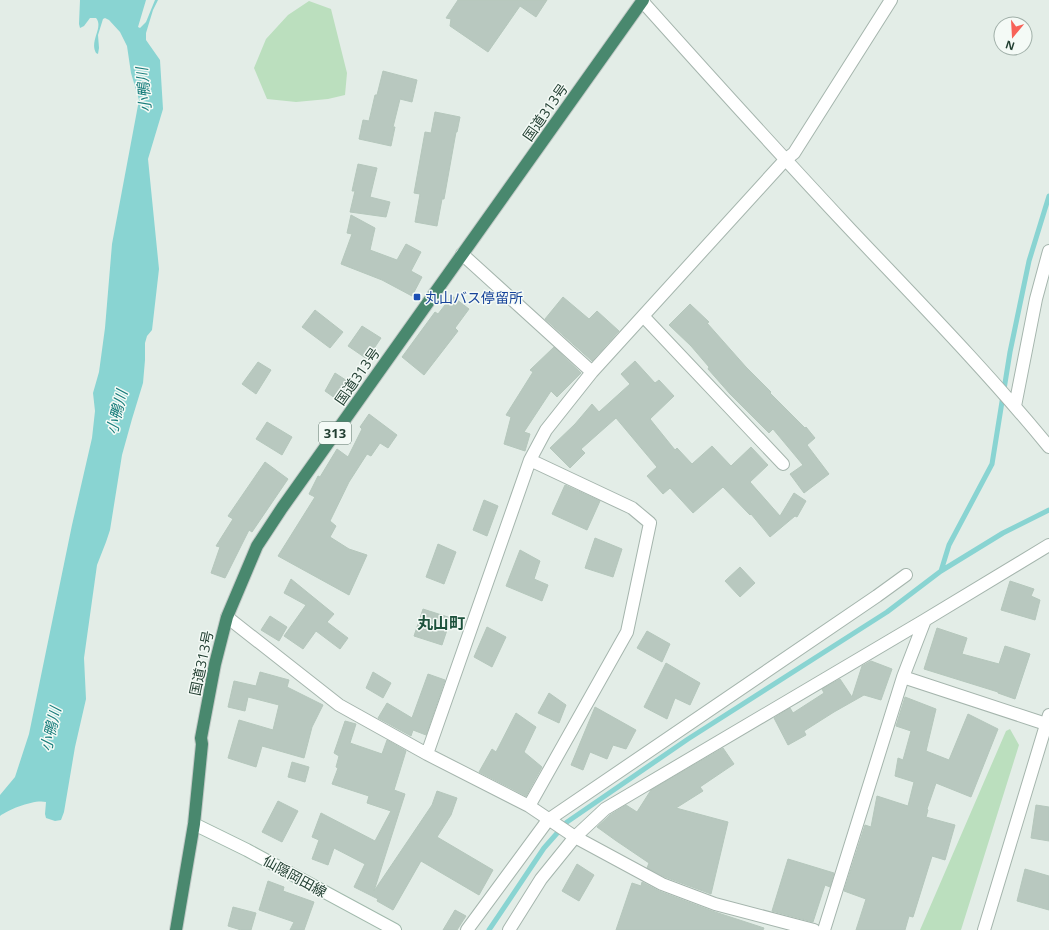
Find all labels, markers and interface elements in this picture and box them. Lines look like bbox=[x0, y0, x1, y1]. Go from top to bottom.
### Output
north arrow bbox=[993, 16, 1033, 56]
text: N bbox=[1003, 37, 1016, 55]
water label: 小鴨川 bbox=[131, 65, 155, 113]
street label: 国道313号 bbox=[518, 80, 572, 144]
place label: 丸山バス停留所 bbox=[425, 288, 523, 307]
marker: 丸山バス停留所 bbox=[412, 292, 422, 302]
street label: 国道313号 bbox=[330, 344, 384, 408]
water label: 小鴨川 bbox=[101, 386, 132, 436]
road number: 313 bbox=[319, 422, 351, 444]
district label: 丸山町 bbox=[417, 612, 465, 634]
street label: 国道313号 bbox=[185, 629, 217, 697]
water label: 小鴨川 bbox=[35, 703, 65, 753]
street label: 仙隠岡田線 bbox=[260, 851, 330, 901]

